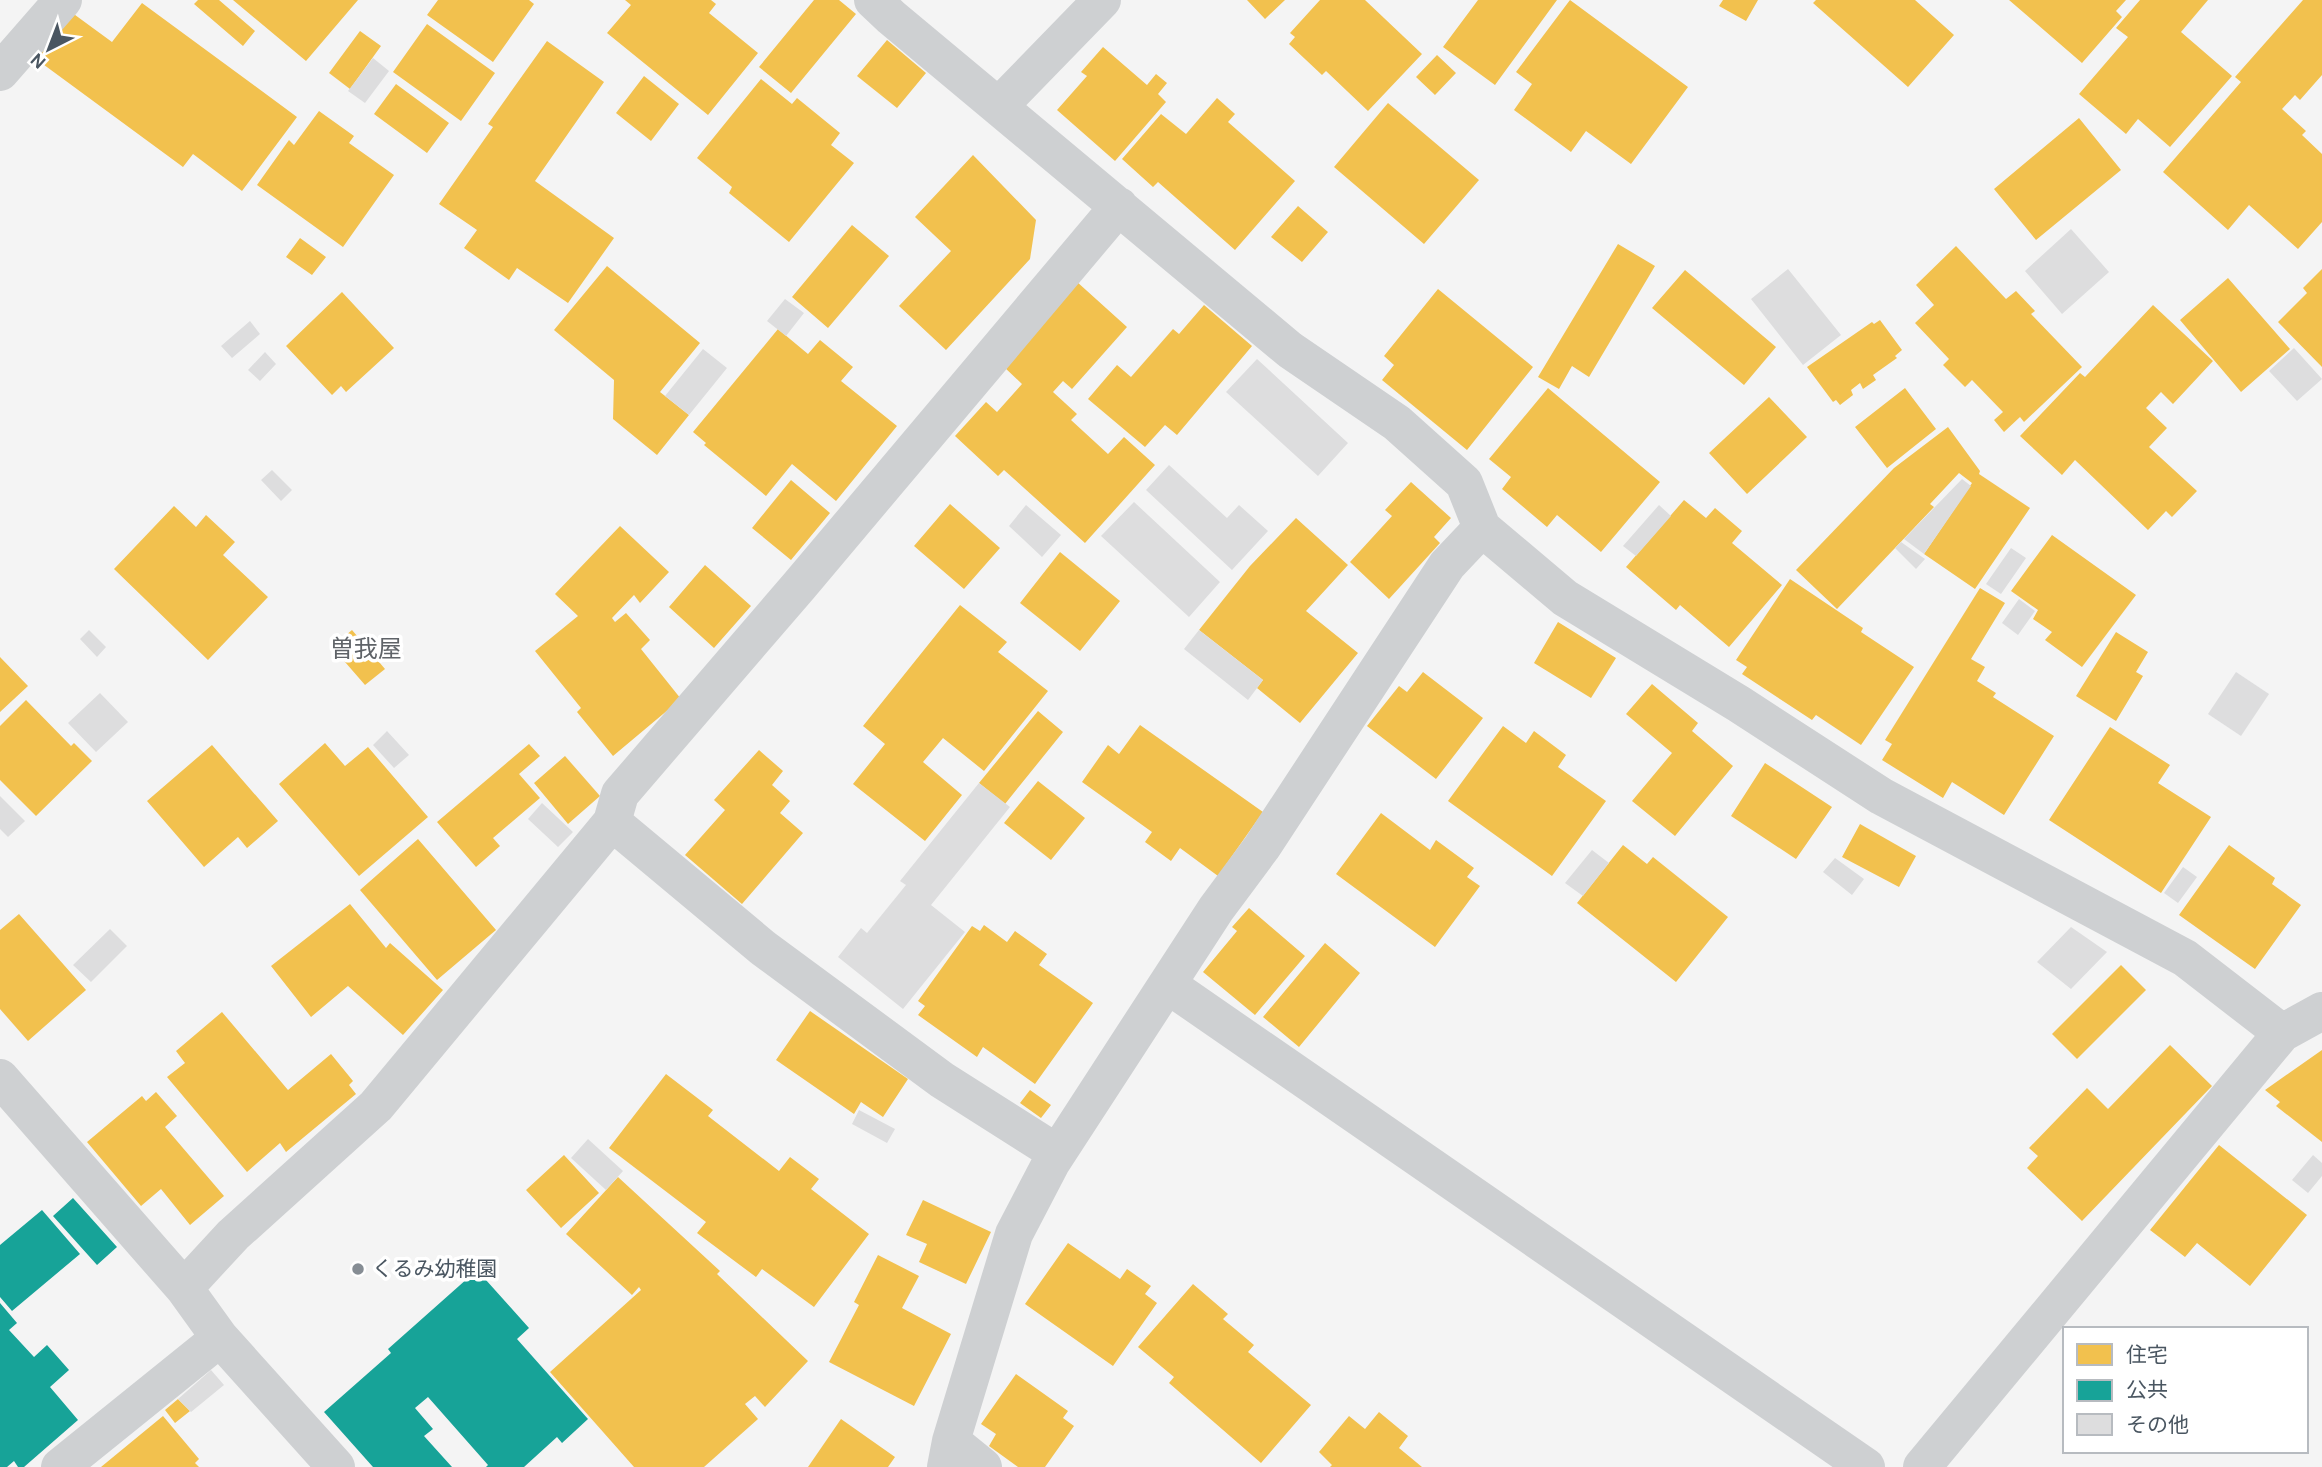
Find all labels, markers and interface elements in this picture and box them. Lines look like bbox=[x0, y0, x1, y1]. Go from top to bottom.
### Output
north arrow bbox=[14, 14, 84, 84]
text: N bbox=[26, 48, 51, 74]
district label: 曽我屋 bbox=[330, 635, 402, 663]
place label: くるみ幼稚園 bbox=[372, 1257, 498, 1281]
marker: くるみ幼稚園 bbox=[350, 1261, 366, 1277]
legend bbox=[2063, 1327, 2308, 1453]
text: 住宅 bbox=[2126, 1343, 2168, 1367]
text: 公共 bbox=[2126, 1378, 2168, 1402]
text: その他 bbox=[2126, 1413, 2189, 1437]

